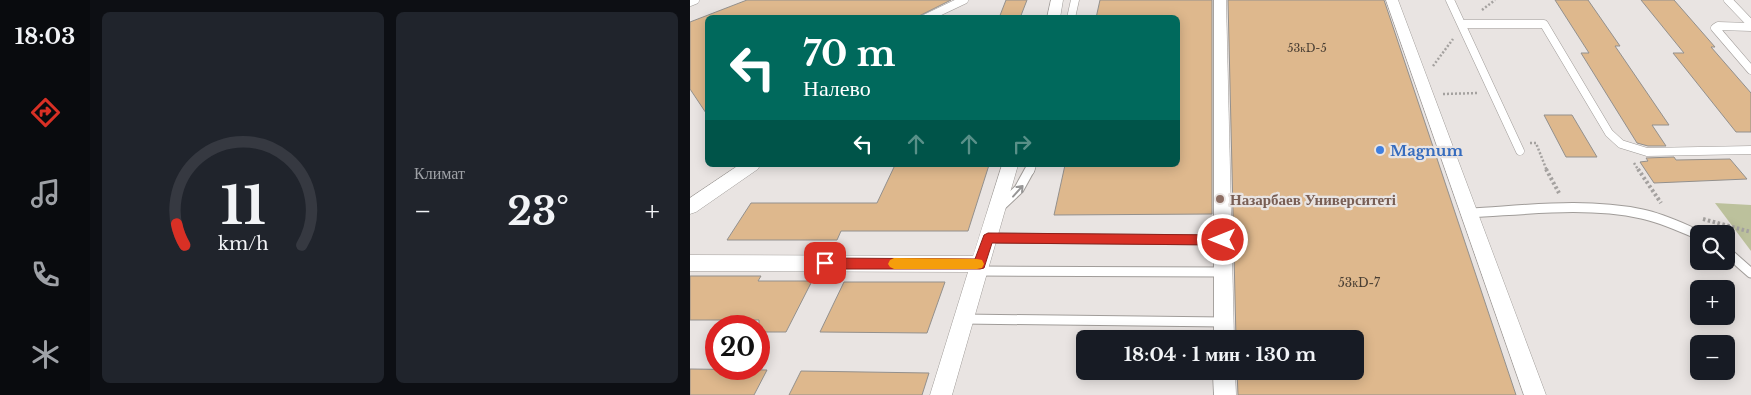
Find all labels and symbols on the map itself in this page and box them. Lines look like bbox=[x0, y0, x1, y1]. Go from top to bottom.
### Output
house number: 53кD-5 bbox=[1287, 41, 1327, 55]
place label: Magnum bbox=[1390, 141, 1463, 160]
marker: Magnum bbox=[1374, 144, 1386, 156]
one-way arrow bbox=[1012, 184, 1024, 197]
place label: Назарбаев Университеті bbox=[1230, 190, 1396, 209]
marker: Назарбаев Университеті bbox=[1214, 193, 1226, 205]
position arrow bbox=[1196, 213, 1248, 265]
pin bbox=[804, 242, 846, 284]
house number: 53кD-7 bbox=[1338, 275, 1381, 290]
speed limit sign: 20 bbox=[705, 315, 770, 380]

